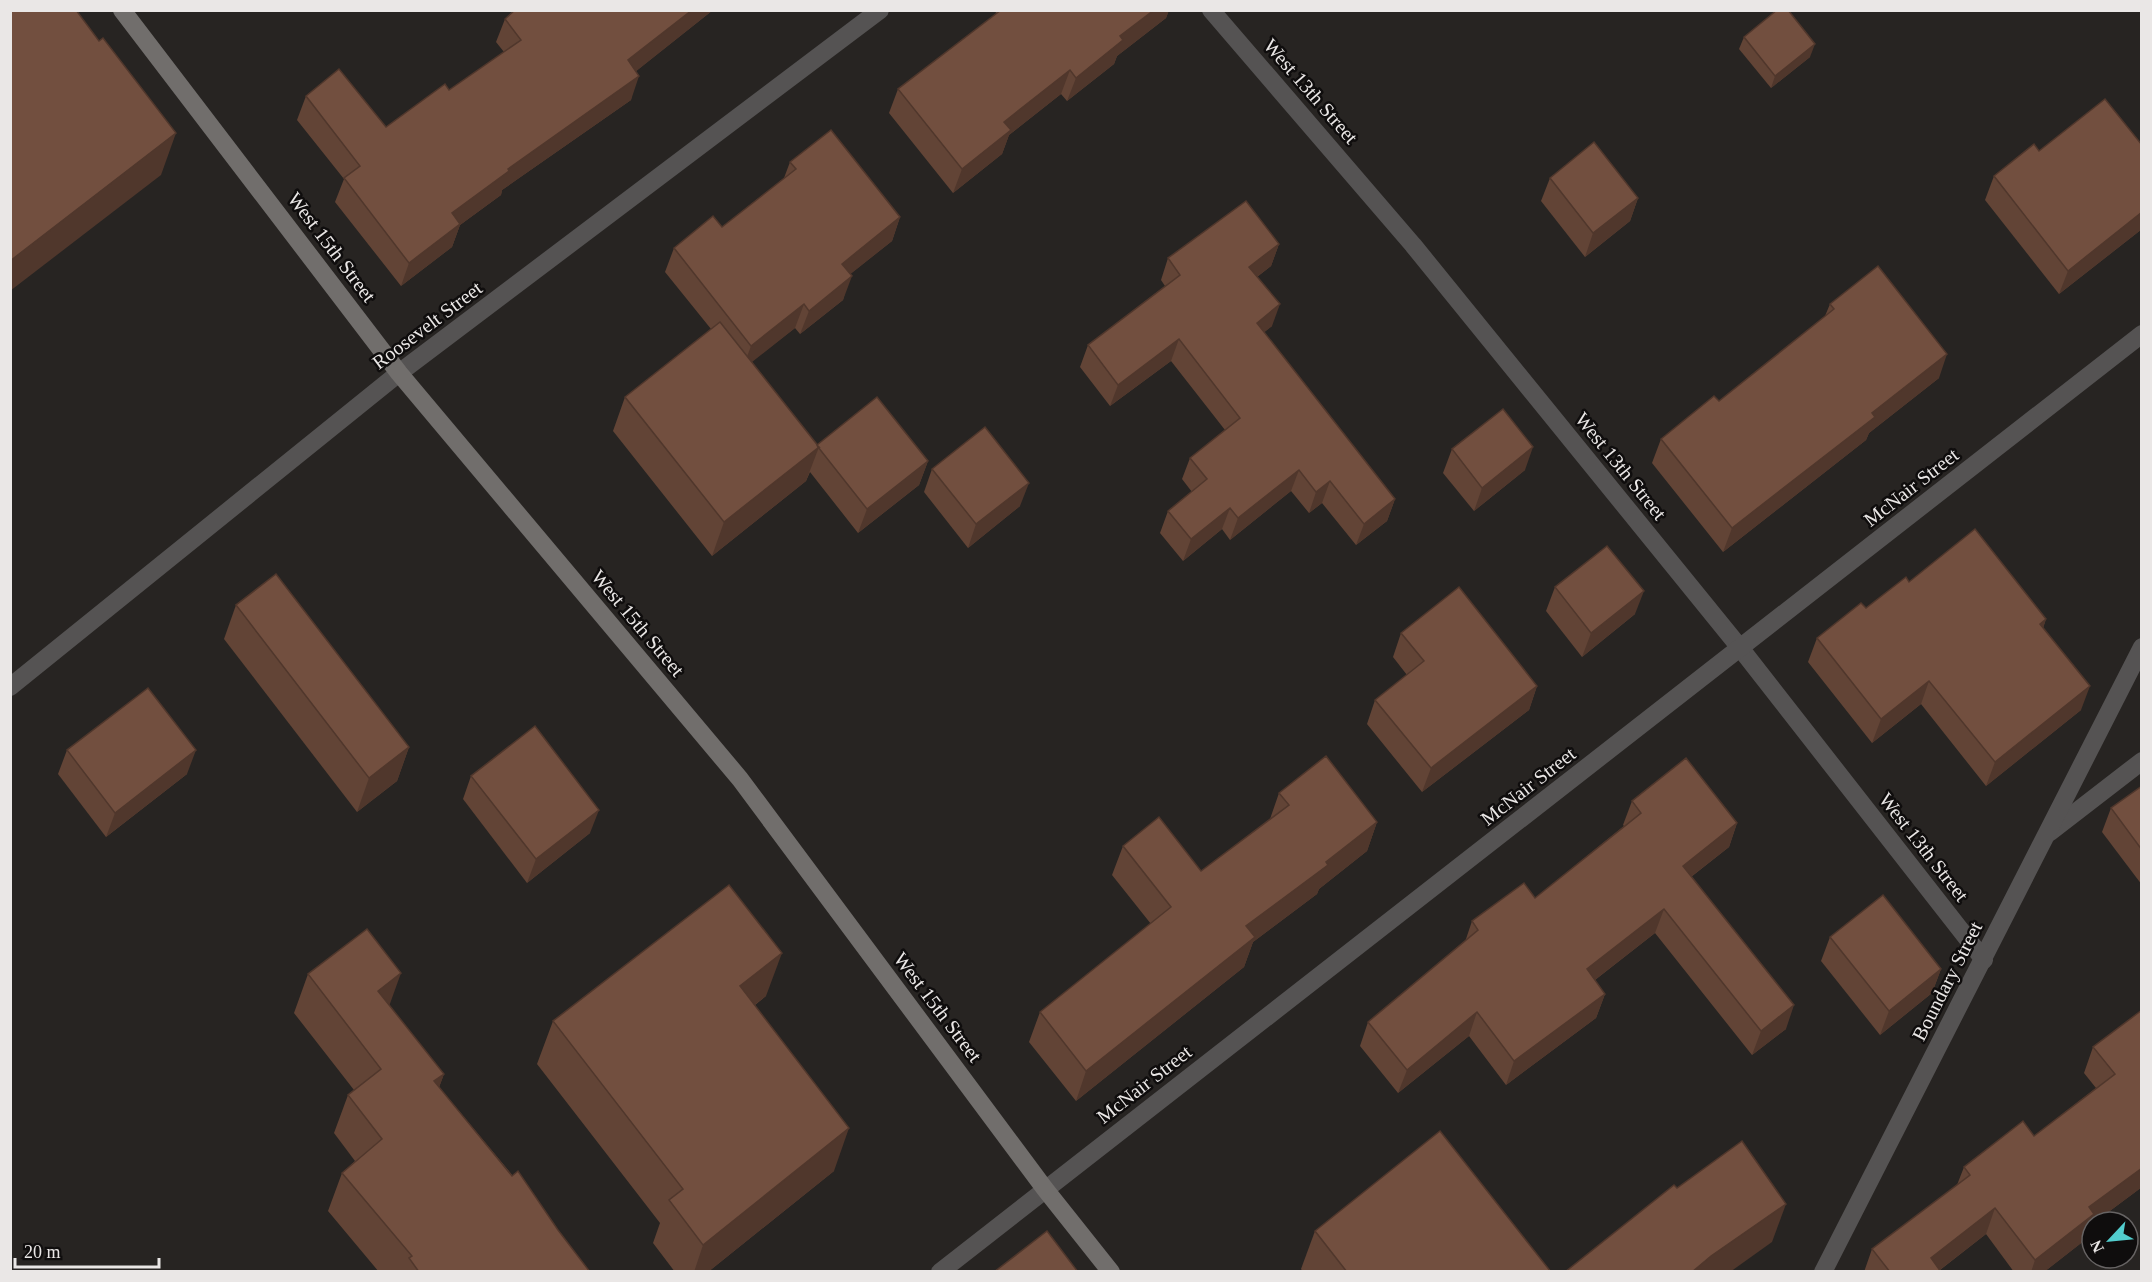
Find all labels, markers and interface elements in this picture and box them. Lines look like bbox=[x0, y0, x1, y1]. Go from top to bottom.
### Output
street label: West 13th Street bbox=[1259, 34, 1363, 148]
street label: West 15th Street bbox=[284, 188, 381, 307]
street label: Roosevelt Street bbox=[368, 276, 487, 373]
street label: West 13th Street bbox=[1571, 408, 1671, 524]
street label: McNair Street bbox=[1859, 443, 1963, 531]
street label: West 15th Street bbox=[587, 565, 689, 681]
street label: McNair Street bbox=[1476, 742, 1580, 830]
street label: West 13th Street bbox=[1875, 788, 1973, 906]
street label: Boundary Street bbox=[1908, 917, 1988, 1045]
street label: West 15th Street bbox=[890, 948, 987, 1067]
street label: McNair Street bbox=[1092, 1040, 1196, 1128]
north arrow bbox=[2080, 1210, 2140, 1270]
scale bar bbox=[15, 1231, 159, 1269]
text: N bbox=[2087, 1237, 2107, 1255]
text: 20 m bbox=[24, 1242, 61, 1262]

